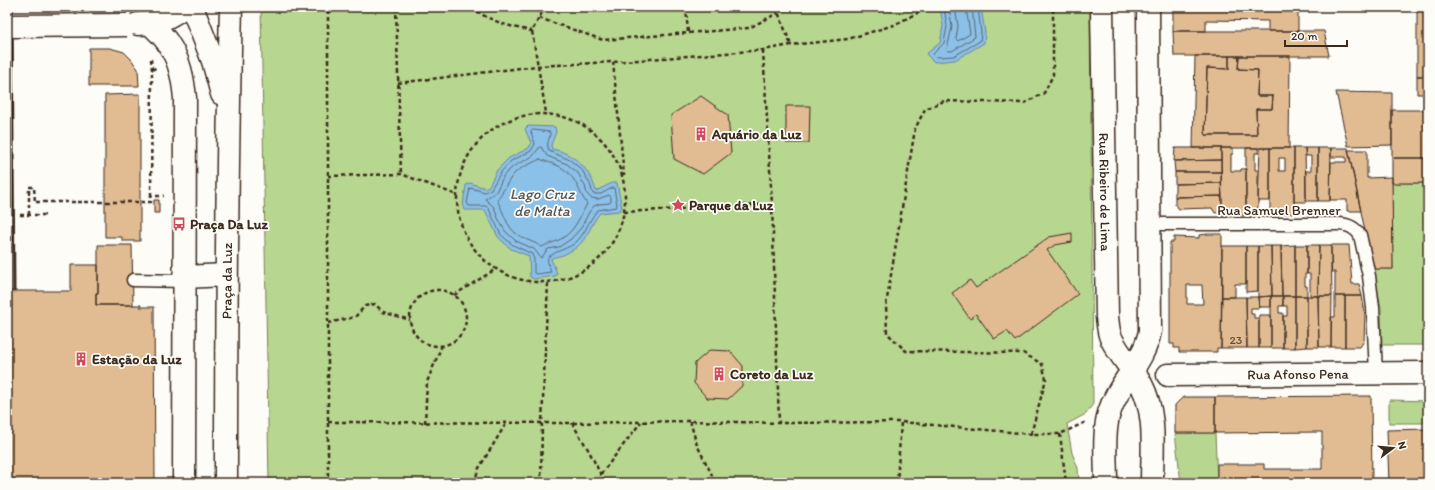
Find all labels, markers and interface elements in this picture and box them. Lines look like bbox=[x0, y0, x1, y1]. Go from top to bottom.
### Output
scale bar bbox=[1285, 22, 1347, 48]
text: 20 m bbox=[1291, 29, 1318, 43]
building icon: Aquário da Luz bbox=[693, 126, 709, 142]
place label: Aquário da Luz bbox=[711, 126, 802, 143]
street label: Rua Ribeiro de Lima bbox=[1095, 132, 1114, 252]
water label: Lago Cruz de Malta bbox=[510, 185, 575, 220]
place icon: Parque da Luz bbox=[670, 197, 686, 213]
place label: Parque da Luz bbox=[689, 197, 774, 214]
street label: Rua Samuel Brenner bbox=[1217, 202, 1341, 219]
bus stop icon: Praça Da Luz bbox=[171, 216, 187, 232]
place label: Praça Da Luz bbox=[190, 216, 269, 233]
street label: Praça da Luz bbox=[218, 242, 236, 319]
house number: 23 bbox=[1230, 333, 1243, 347]
building icon: Estação da Luz bbox=[73, 351, 89, 367]
place label: Estação da Luz bbox=[92, 351, 182, 368]
building icon: Coreto da Luz bbox=[711, 366, 727, 382]
place label: Coreto da Luz bbox=[730, 366, 814, 383]
street label: Rua Afonso Pena bbox=[1247, 366, 1350, 383]
north arrow bbox=[1373, 428, 1413, 468]
text: N bbox=[1395, 440, 1409, 451]

